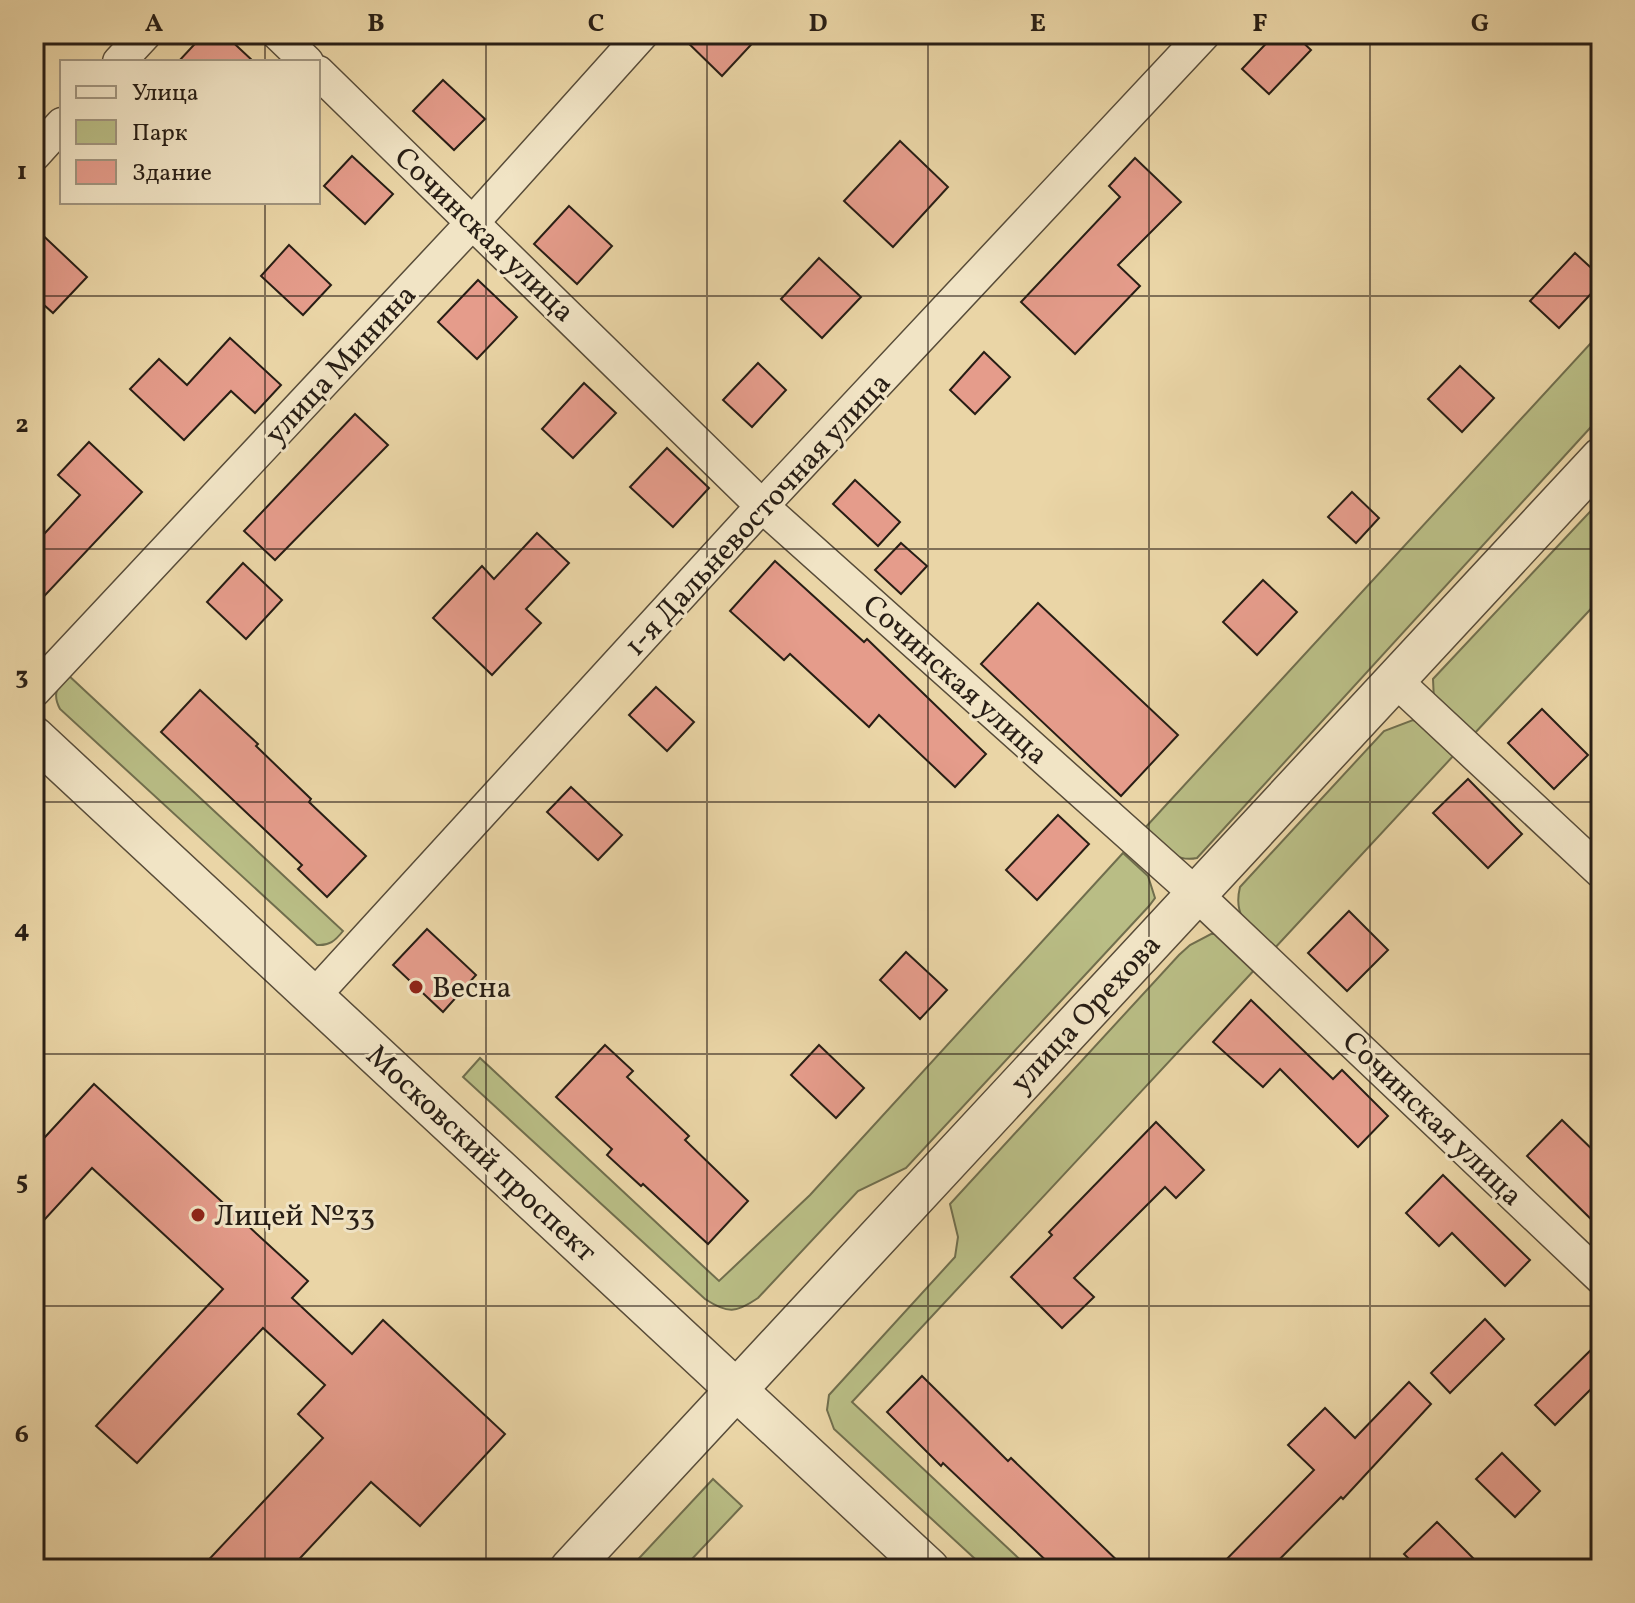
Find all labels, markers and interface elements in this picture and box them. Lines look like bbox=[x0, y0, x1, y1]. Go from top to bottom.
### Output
text: A bbox=[145, 6, 164, 42]
text: B bbox=[367, 6, 385, 42]
text: C bbox=[588, 6, 604, 42]
text: D bbox=[808, 6, 828, 42]
text: E bbox=[1030, 6, 1046, 42]
text: F bbox=[1252, 6, 1268, 42]
text: G bbox=[1471, 6, 1489, 42]
legend bbox=[60, 60, 320, 204]
text: Улица bbox=[132, 77, 199, 111]
text: Парк bbox=[132, 117, 188, 151]
street label: Сочинская улица bbox=[384, 138, 583, 333]
text: 1 bbox=[17, 154, 27, 190]
text: Здание bbox=[132, 157, 212, 191]
street label: улица Минина bbox=[256, 276, 427, 455]
street label: 1-я Дальневосточная улица bbox=[615, 364, 901, 667]
text: 2 bbox=[15, 407, 29, 443]
street label: Сочинская улица bbox=[853, 586, 1057, 775]
text: 3 bbox=[15, 659, 29, 695]
text: 4 bbox=[14, 912, 30, 948]
street label: улица Орехова bbox=[1002, 925, 1171, 1103]
place label: Весна bbox=[432, 968, 512, 1010]
marker: Весна bbox=[407, 978, 425, 996]
street label: Сочинская улица bbox=[1332, 1022, 1531, 1217]
street label: Московский проспект bbox=[356, 1036, 605, 1273]
text: 5 bbox=[16, 1164, 28, 1200]
place label: Лицей №33 bbox=[214, 1196, 375, 1238]
marker: Лицей №33 bbox=[189, 1206, 207, 1224]
text: 6 bbox=[15, 1417, 29, 1453]

